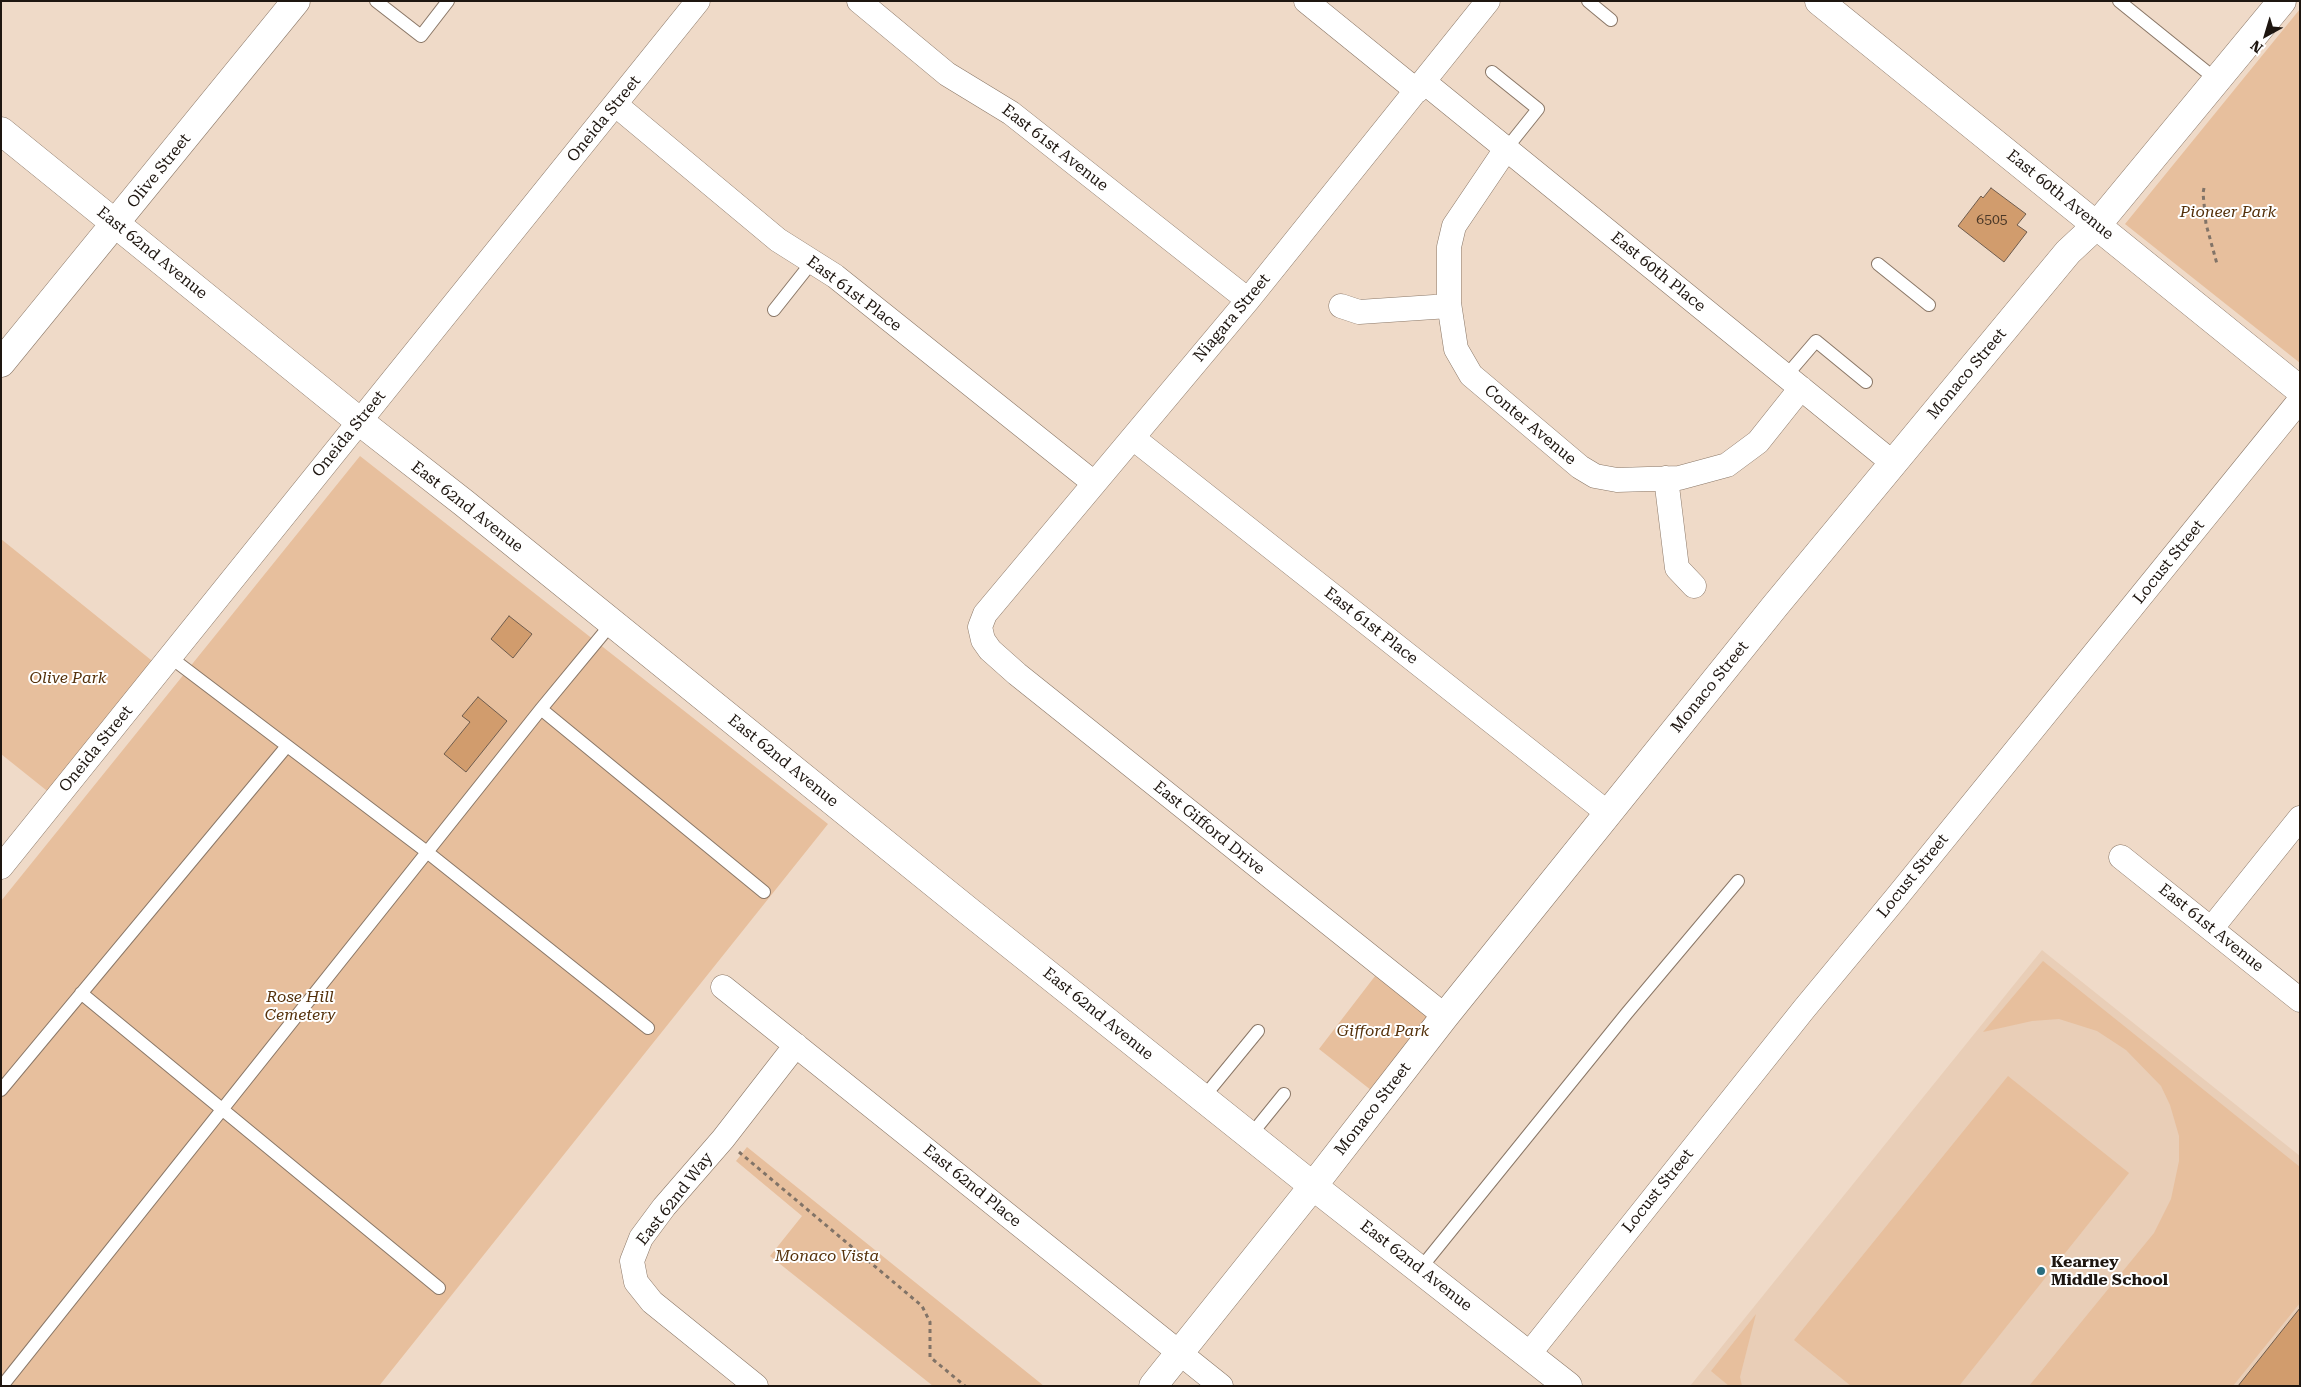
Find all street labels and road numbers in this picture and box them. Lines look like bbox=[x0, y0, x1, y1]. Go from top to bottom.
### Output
street label: Oneida Street bbox=[563, 72, 645, 166]
street label: East 61st Avenue bbox=[998, 101, 1112, 195]
street label: Olive Street bbox=[123, 130, 195, 212]
street label: East 60th Avenue bbox=[2003, 146, 2117, 244]
street label: East 62nd Avenue bbox=[93, 203, 211, 303]
street label: East 60th Place bbox=[1607, 228, 1709, 316]
street label: East 61st Place bbox=[803, 252, 905, 336]
street label: Niagara Street bbox=[1190, 270, 1274, 366]
street label: Monaco Street bbox=[1924, 325, 2010, 423]
street label: Conter Avenue bbox=[1480, 381, 1580, 469]
street label: Oneida Street bbox=[308, 387, 390, 481]
street label: East 62nd Avenue bbox=[407, 457, 527, 557]
street label: Locust Street bbox=[2129, 516, 2209, 608]
street label: East 61st Place bbox=[1320, 583, 1422, 669]
street label: Monaco Street bbox=[1667, 637, 1753, 737]
street label: Oneida Street bbox=[55, 702, 137, 796]
street label: East 62nd Avenue bbox=[724, 711, 842, 811]
street label: East Gifford Drive bbox=[1149, 777, 1269, 879]
street label: Locust Street bbox=[1873, 830, 1953, 922]
street label: East 61st Avenue bbox=[2155, 880, 2267, 976]
street label: East 62nd Avenue bbox=[1039, 964, 1157, 1064]
street label: Monaco Street bbox=[1331, 1059, 1415, 1159]
street label: East 62nd Place bbox=[919, 1141, 1025, 1231]
street label: Locust Street bbox=[1618, 1145, 1698, 1237]
street label: East 62nd Way bbox=[633, 1149, 717, 1249]
street label: East 62nd Avenue bbox=[1356, 1216, 1476, 1316]

